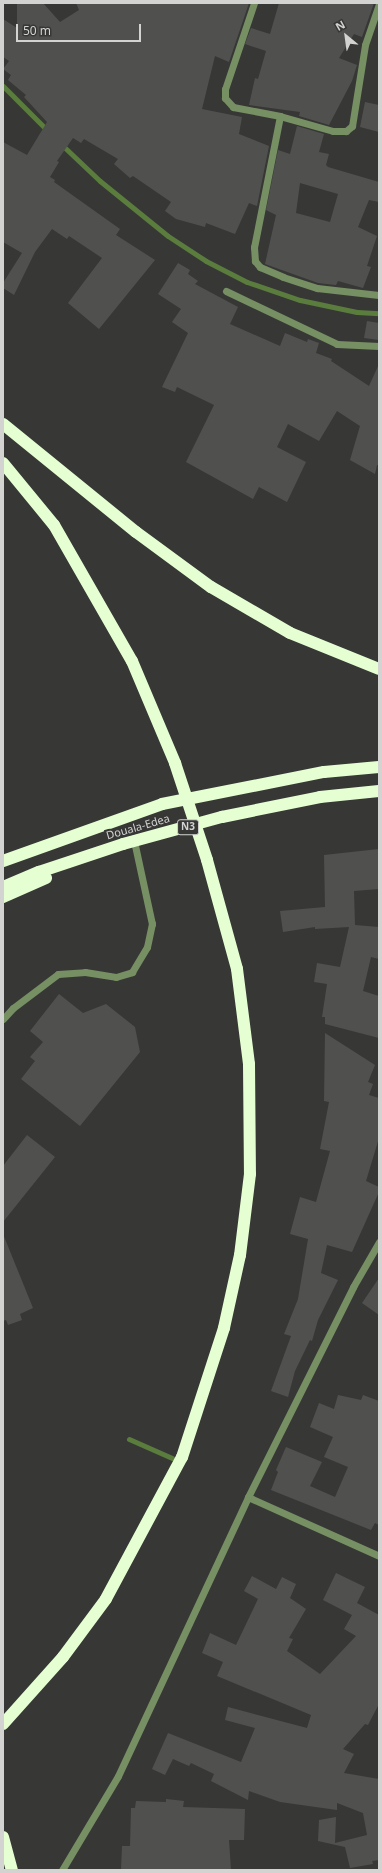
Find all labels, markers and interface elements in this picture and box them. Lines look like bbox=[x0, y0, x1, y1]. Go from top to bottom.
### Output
scale bar bbox=[18, 16, 143, 42]
north arrow bbox=[326, 16, 366, 56]
text: N bbox=[332, 16, 347, 34]
text: 50 m bbox=[23, 22, 51, 39]
street label: Douala-Edea bbox=[105, 812, 171, 842]
road number: N3 bbox=[177, 819, 199, 835]

